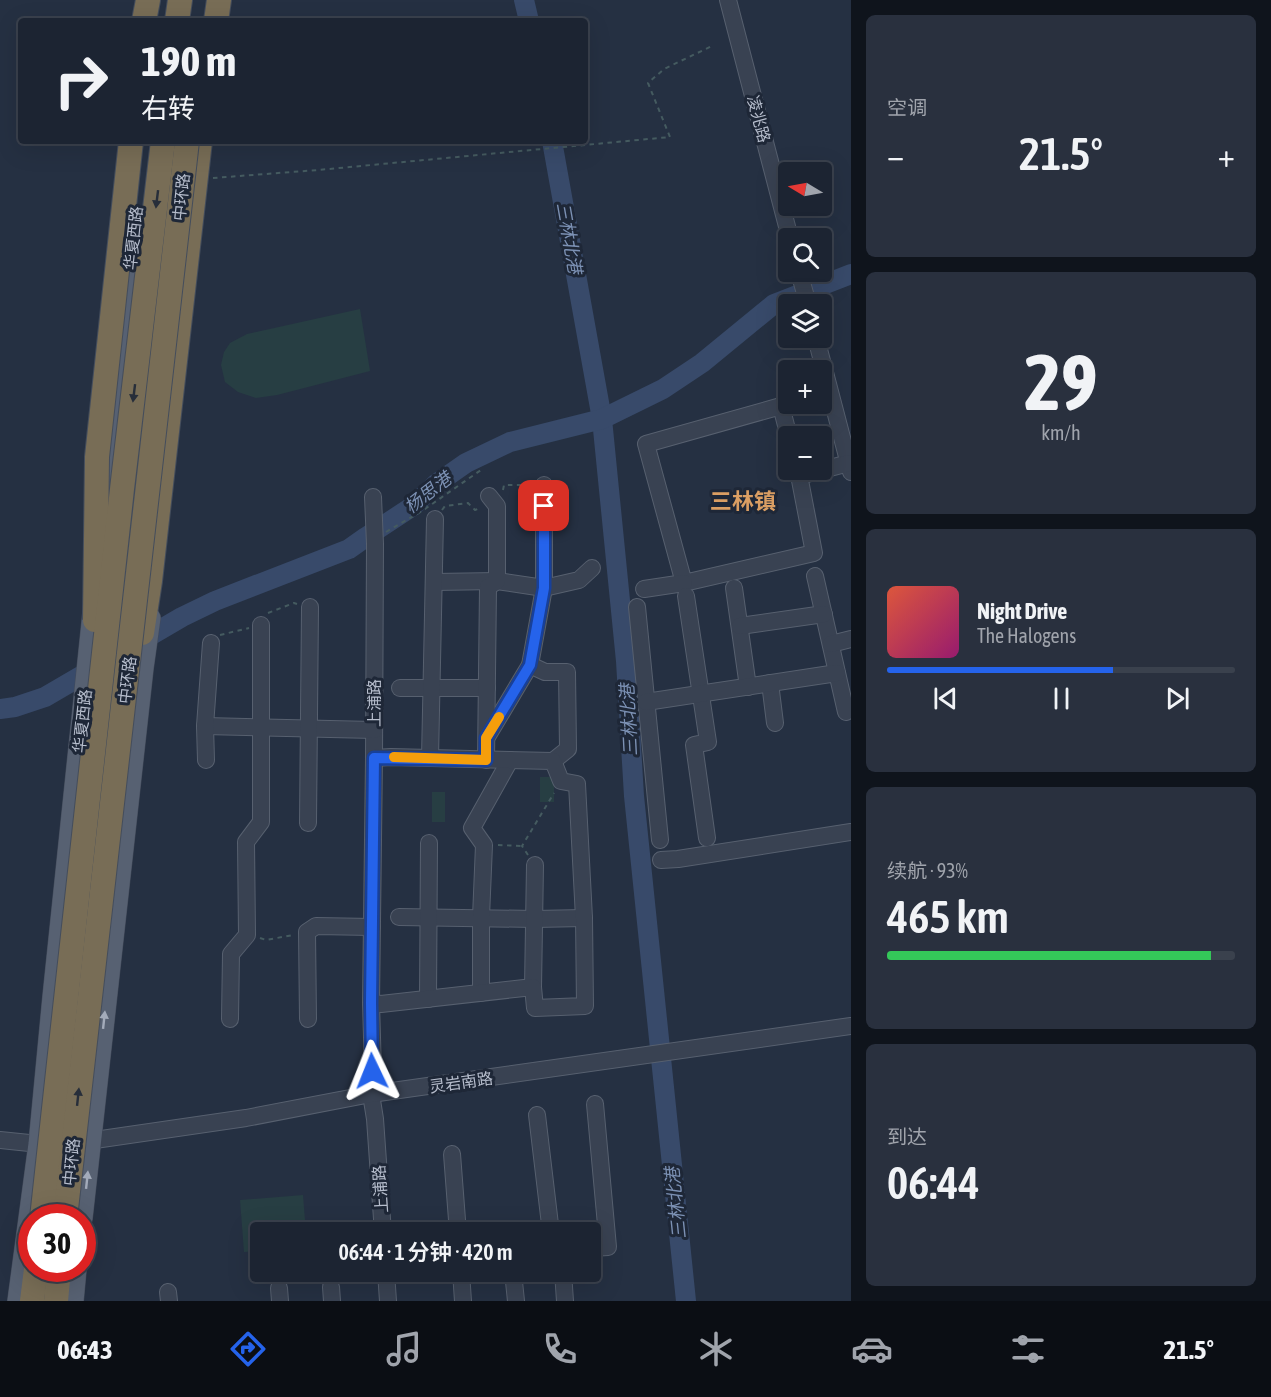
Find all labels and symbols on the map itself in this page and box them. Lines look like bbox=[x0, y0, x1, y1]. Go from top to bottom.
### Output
street label: 凌兆路 bbox=[744, 93, 774, 145]
north arrow bbox=[778, 162, 832, 216]
street label: 中环路 bbox=[170, 172, 192, 222]
one-way arrow bbox=[152, 190, 161, 209]
water label: 三林北港 bbox=[553, 201, 587, 278]
street label: 华夏西路 bbox=[121, 205, 145, 271]
one-way arrow bbox=[129, 383, 139, 402]
water label: 杨思港 bbox=[400, 466, 458, 518]
pin bbox=[518, 480, 569, 531]
district label: 三林镇 bbox=[710, 488, 776, 514]
street label: 中环路 bbox=[115, 655, 139, 705]
street label: 上浦路 bbox=[365, 679, 383, 727]
water label: 三林北港 bbox=[616, 681, 641, 757]
street label: 华夏西路 bbox=[70, 688, 94, 754]
one-way arrow bbox=[99, 1011, 108, 1030]
position arrow bbox=[340, 1039, 404, 1103]
street label: 灵岩南路 bbox=[428, 1069, 494, 1095]
one-way arrow bbox=[73, 1088, 83, 1107]
street label: 中环路 bbox=[60, 1137, 82, 1187]
water label: 三林北港 bbox=[661, 1163, 690, 1240]
street label: 上浦路 bbox=[369, 1164, 391, 1214]
one-way arrow bbox=[82, 1170, 91, 1189]
speed limit sign: 30 bbox=[18, 1204, 96, 1282]

